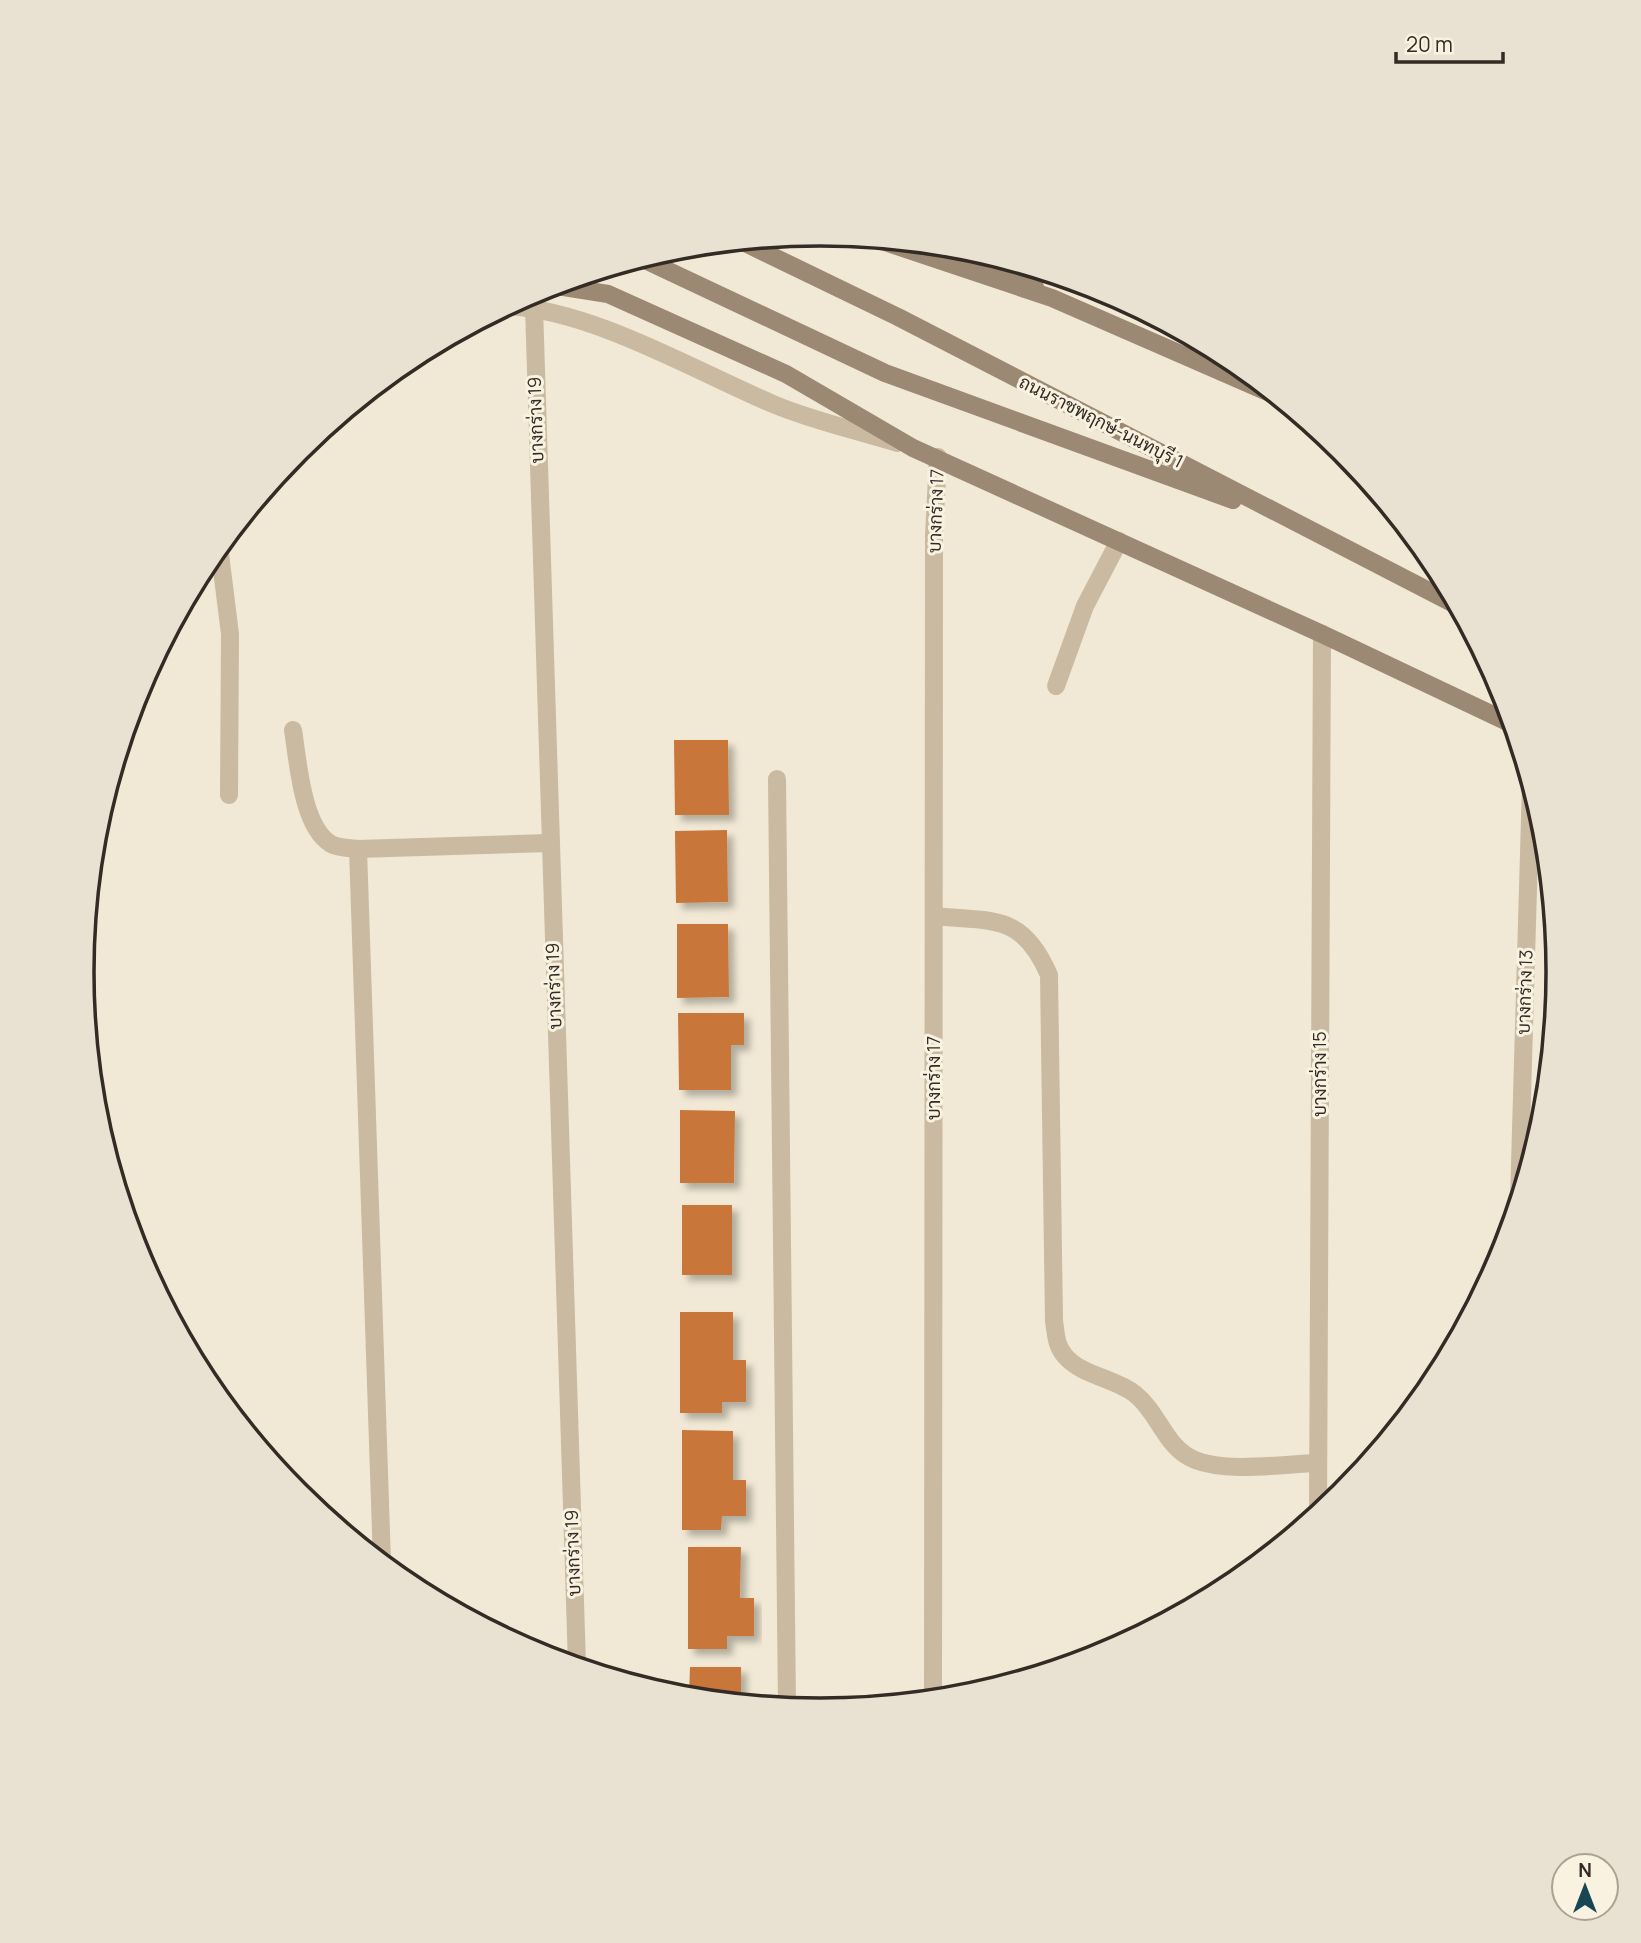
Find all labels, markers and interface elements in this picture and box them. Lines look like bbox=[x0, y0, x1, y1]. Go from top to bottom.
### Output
scale bar bbox=[1396, 21, 1503, 65]
text: 20 m bbox=[1406, 30, 1453, 58]
street label: ถนนราชพฤกษ์-นนทบุรี 1 bbox=[1015, 369, 1188, 474]
street label: บางกร่าง 19 bbox=[522, 376, 548, 464]
street label: บางกร่าง 17 bbox=[922, 468, 948, 553]
street label: บางกร่าง 19 bbox=[540, 942, 566, 1030]
street label: บางกร่าง 13 bbox=[1511, 949, 1537, 1035]
street label: บางกร่าง 15 bbox=[1307, 1031, 1331, 1117]
street label: บางกร่าง 17 bbox=[921, 1036, 945, 1120]
street label: บางกร่าง 19 bbox=[559, 1509, 585, 1597]
north arrow bbox=[1550, 1852, 1620, 1922]
text: N bbox=[1578, 1857, 1592, 1883]

